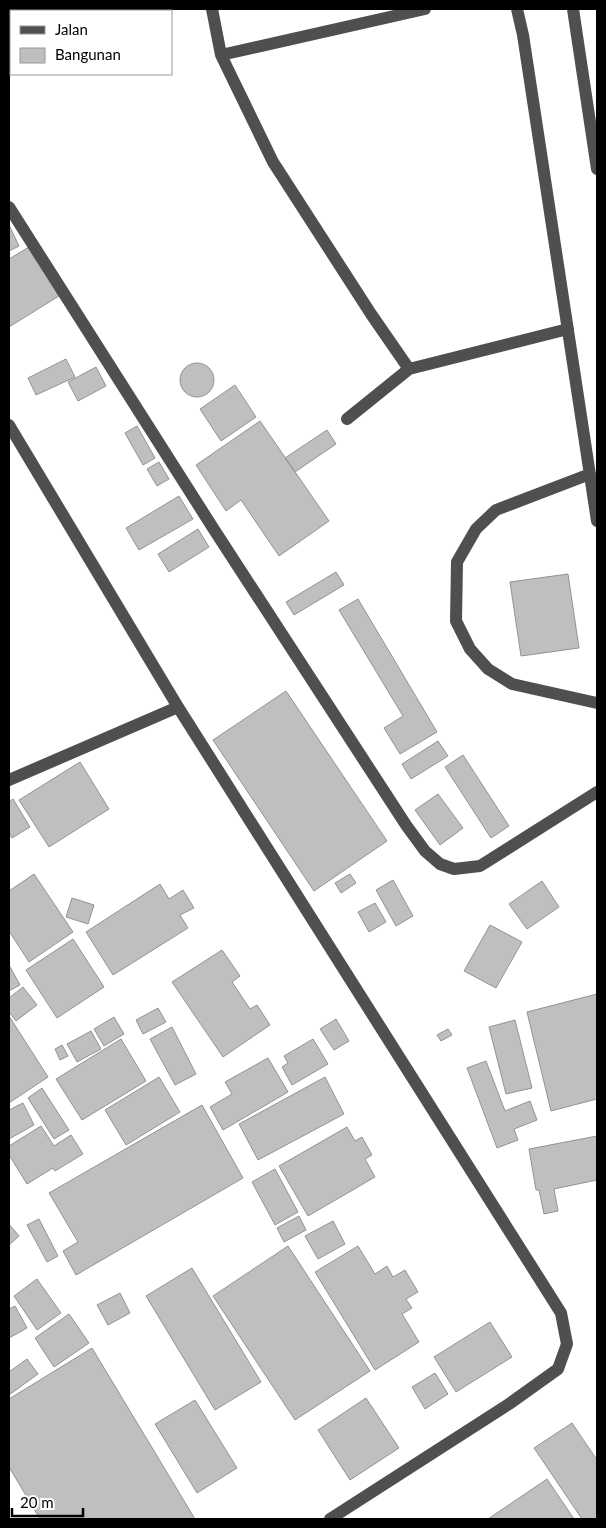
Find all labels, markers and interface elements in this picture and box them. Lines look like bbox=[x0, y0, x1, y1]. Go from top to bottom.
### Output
legend bbox=[10, 10, 172, 75]
text: Jalan bbox=[55, 20, 88, 38]
text: Bangunan bbox=[55, 45, 121, 63]
scale bar bbox=[12, 1486, 84, 1518]
text: 20 m bbox=[20, 1493, 54, 1511]

